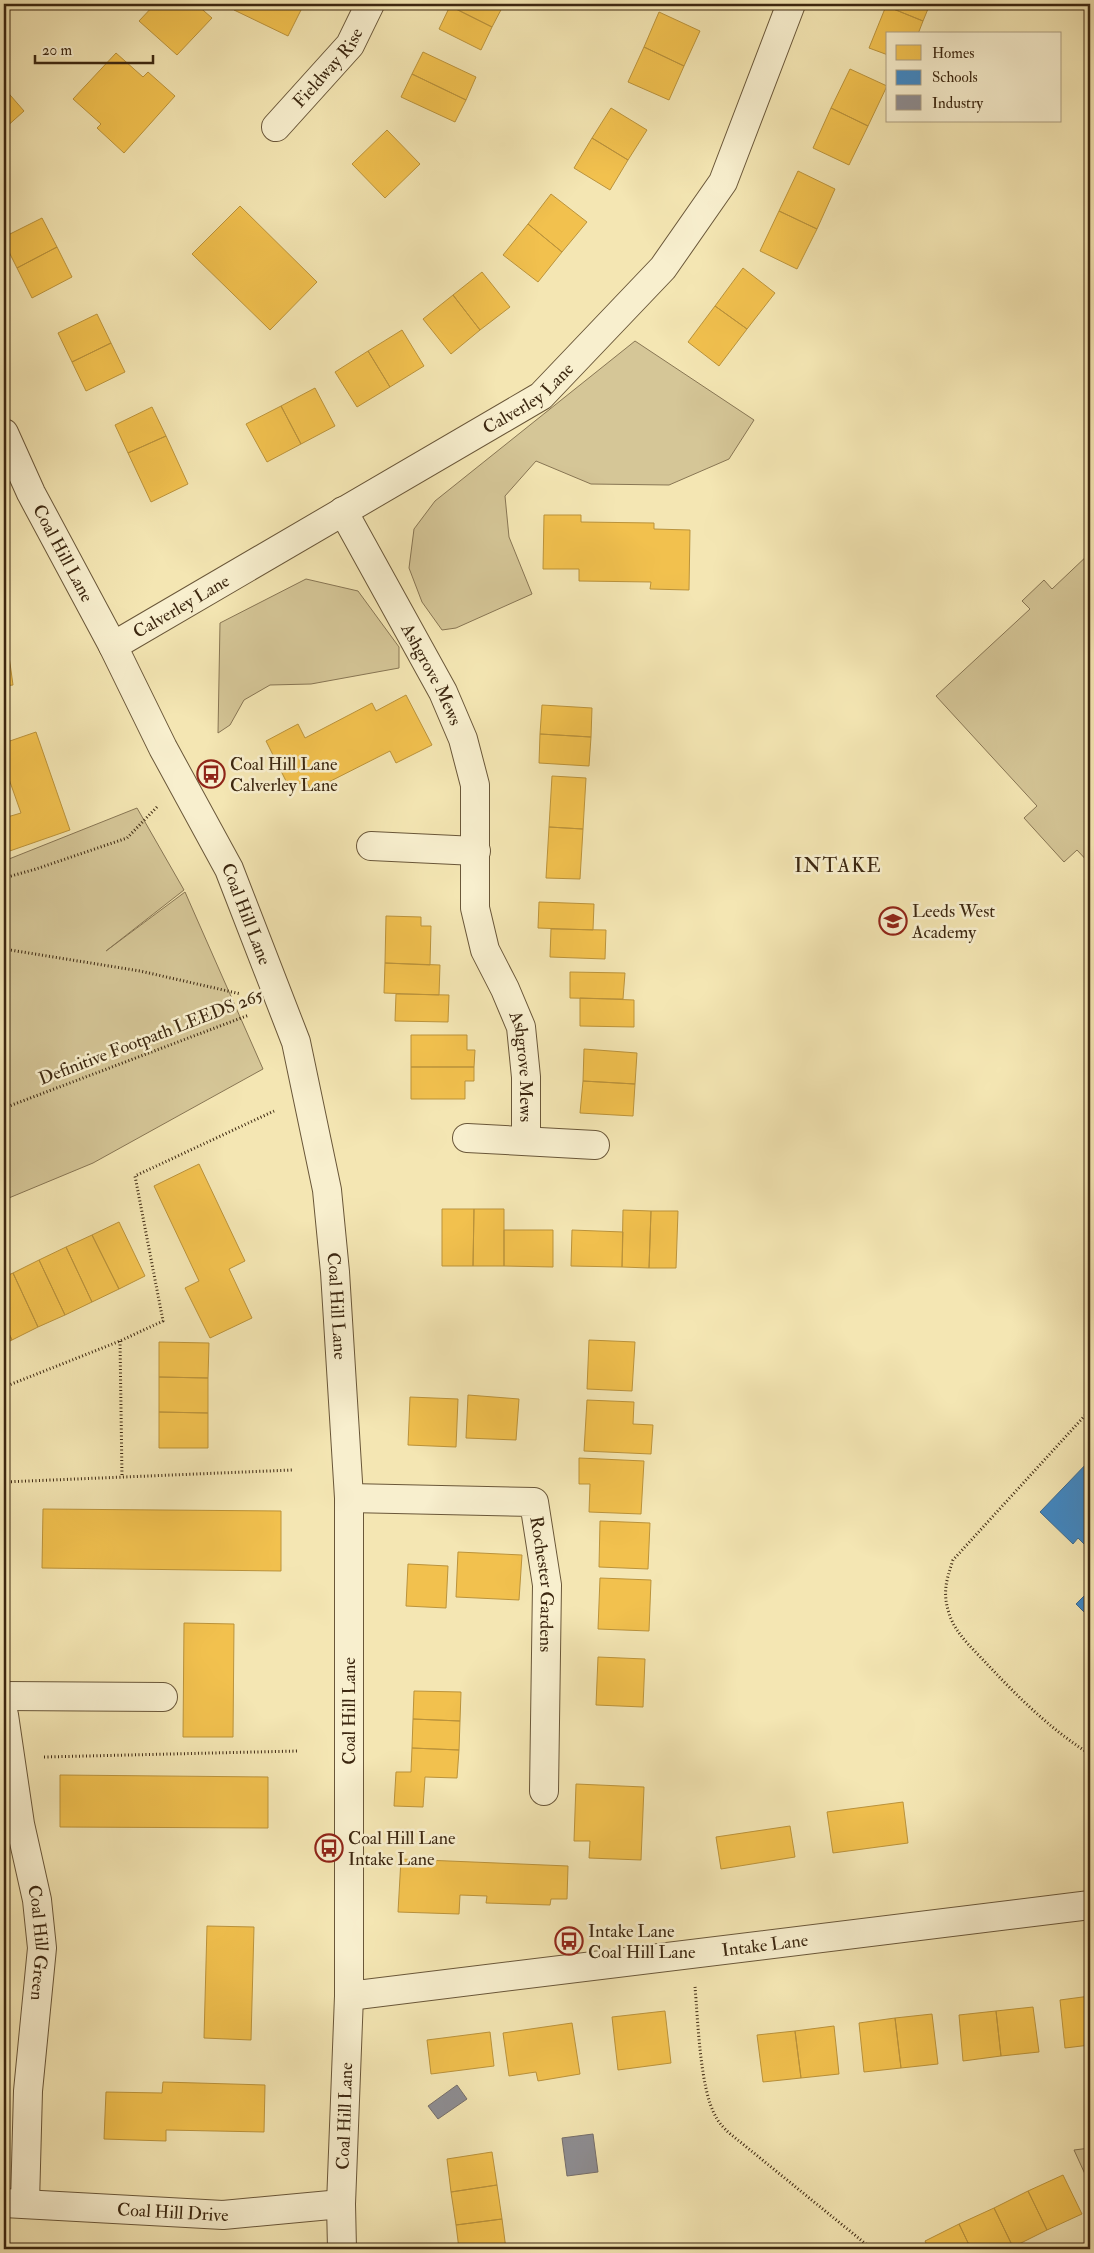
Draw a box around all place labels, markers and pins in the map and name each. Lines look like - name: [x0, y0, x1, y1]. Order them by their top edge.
- place label: Coal Hill Lane Calverley Lane: [230, 753, 338, 797]
- bus stop icon: Coal Hill Lane Calverley Lane: [196, 759, 226, 789]
- place label: Leeds West Academy: [911, 900, 995, 944]
- school or university icon: Leeds West Academy: [878, 906, 908, 936]
- place label: Coal Hill Lane Intake Lane: [348, 1827, 456, 1871]
- bus stop icon: Coal Hill Lane Intake Lane: [314, 1833, 344, 1863]
- place label: Intake Lane Coal Hill Lane: [588, 1920, 696, 1964]
- bus stop icon: Intake Lane Coal Hill Lane: [554, 1926, 584, 1956]

